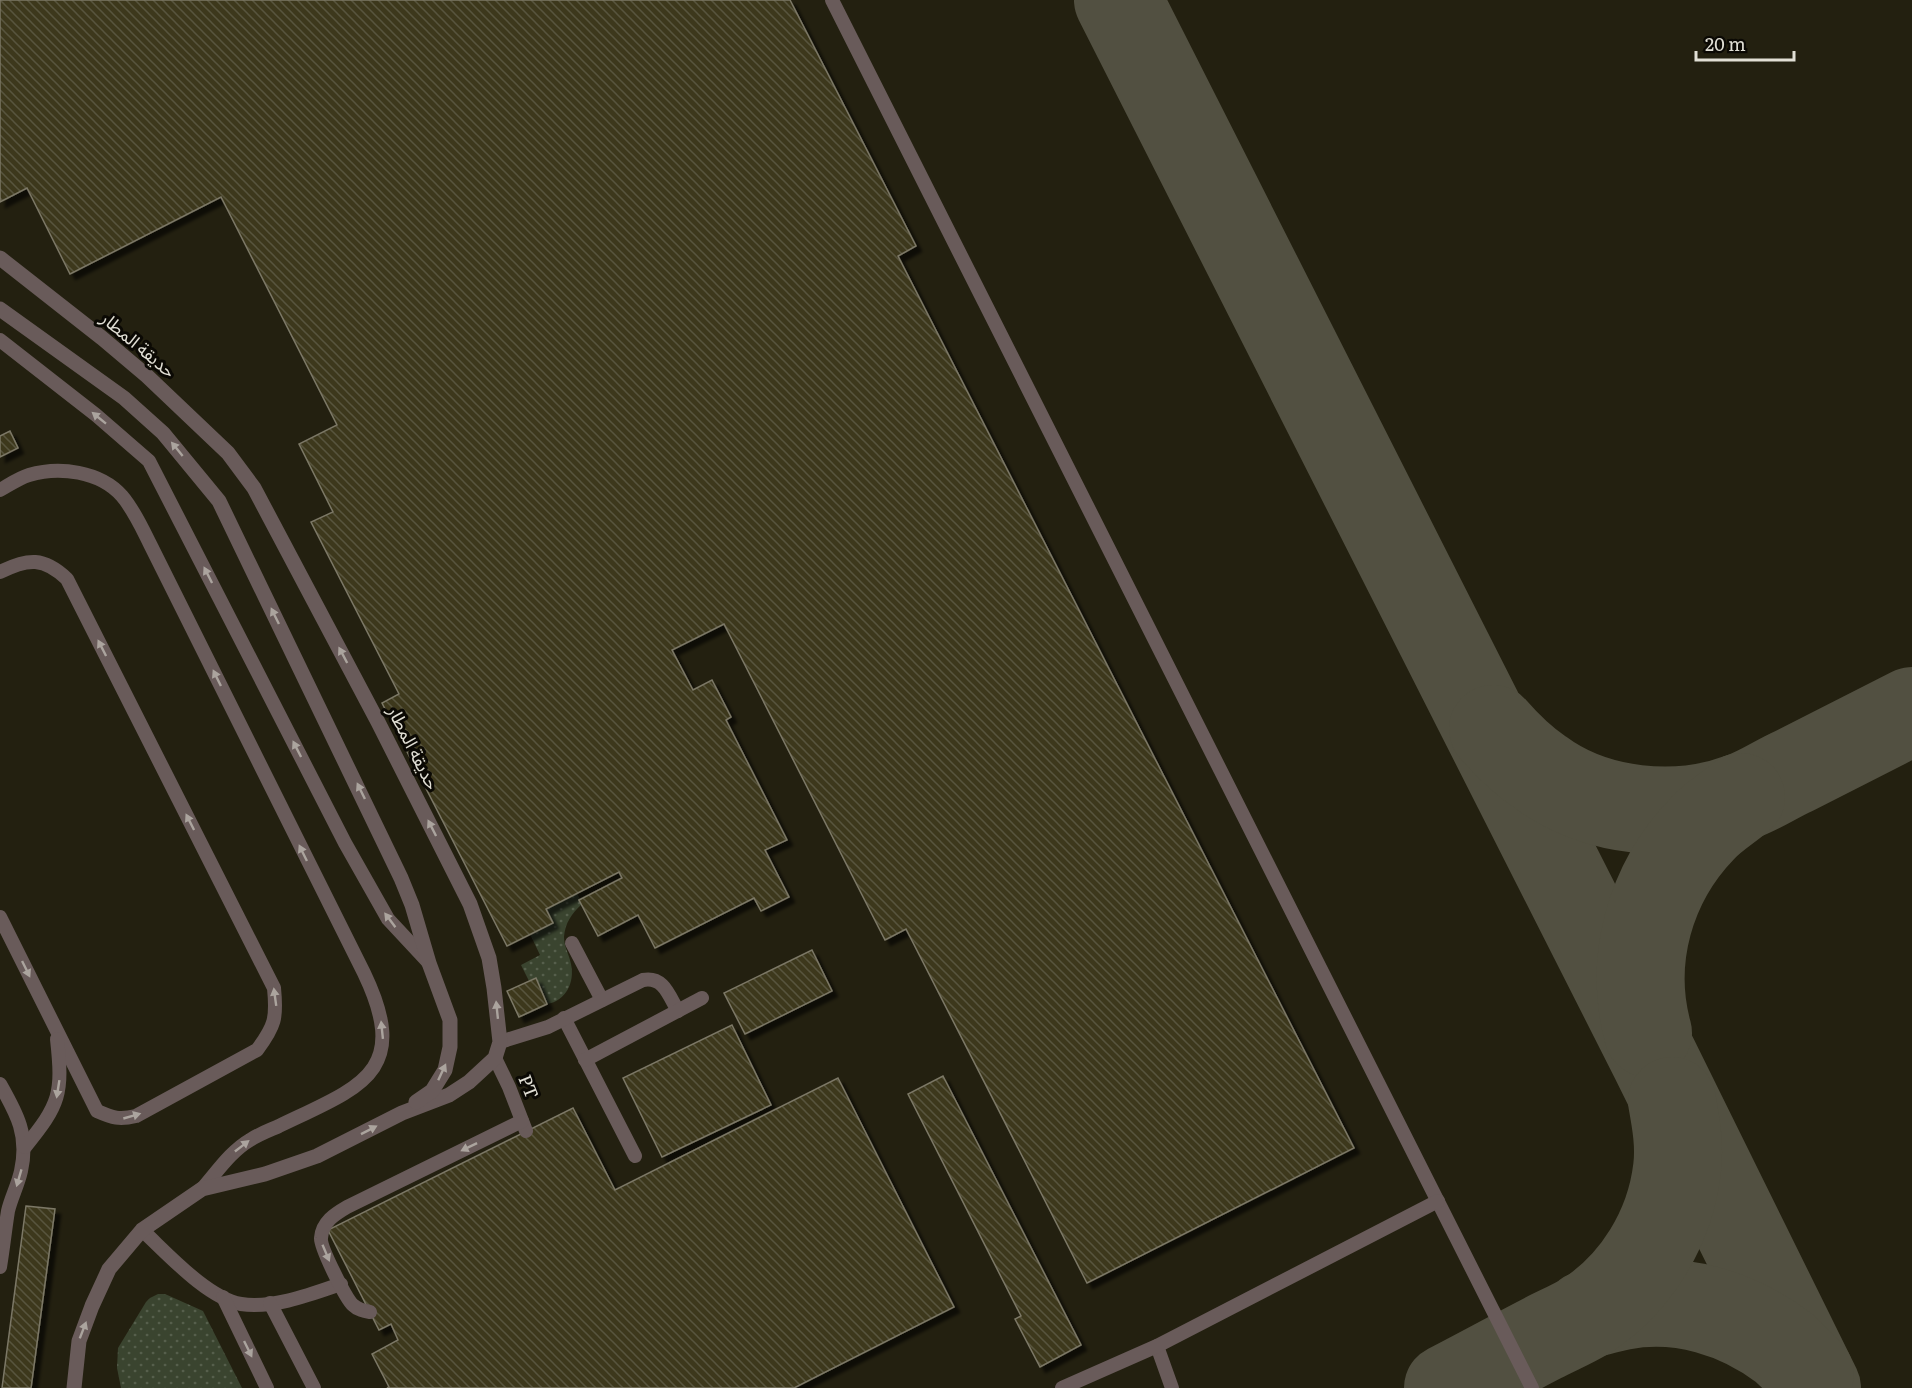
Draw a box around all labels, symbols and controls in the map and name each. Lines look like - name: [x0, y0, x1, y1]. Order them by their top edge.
- scale bar: [1696, 24, 1794, 62]
- text: 20 m: [1705, 30, 1746, 57]
- street label: حديقة المطار: [95, 304, 182, 383]
- one-way arrow: [91, 412, 106, 424]
- one-way arrow: [170, 441, 183, 457]
- one-way arrow: [203, 566, 213, 583]
- one-way arrow: [271, 607, 280, 624]
- one-way arrow: [97, 639, 107, 656]
- one-way arrow: [338, 646, 348, 663]
- one-way arrow: [212, 670, 221, 687]
- street label: حديقة المطار: [381, 700, 447, 794]
- one-way arrow: [292, 740, 301, 757]
- one-way arrow: [356, 783, 365, 800]
- one-way arrow: [185, 813, 195, 830]
- one-way arrow: [427, 820, 436, 837]
- one-way arrow: [299, 844, 309, 862]
- one-way arrow: [384, 912, 396, 928]
- one-way arrow: [20, 960, 30, 978]
- one-way arrow: [270, 987, 279, 1006]
- one-way arrow: [492, 1001, 502, 1020]
- one-way arrow: [378, 1020, 387, 1039]
- one-way arrow: [437, 1063, 447, 1081]
- street label: PT: [512, 1070, 546, 1103]
- one-way arrow: [53, 1080, 62, 1099]
- one-way arrow: [122, 1110, 141, 1120]
- one-way arrow: [360, 1125, 378, 1135]
- one-way arrow: [234, 1140, 250, 1153]
- one-way arrow: [461, 1142, 478, 1151]
- one-way arrow: [14, 1169, 23, 1187]
- one-way arrow: [321, 1244, 331, 1262]
- one-way arrow: [78, 1321, 88, 1339]
- one-way arrow: [244, 1341, 253, 1358]

